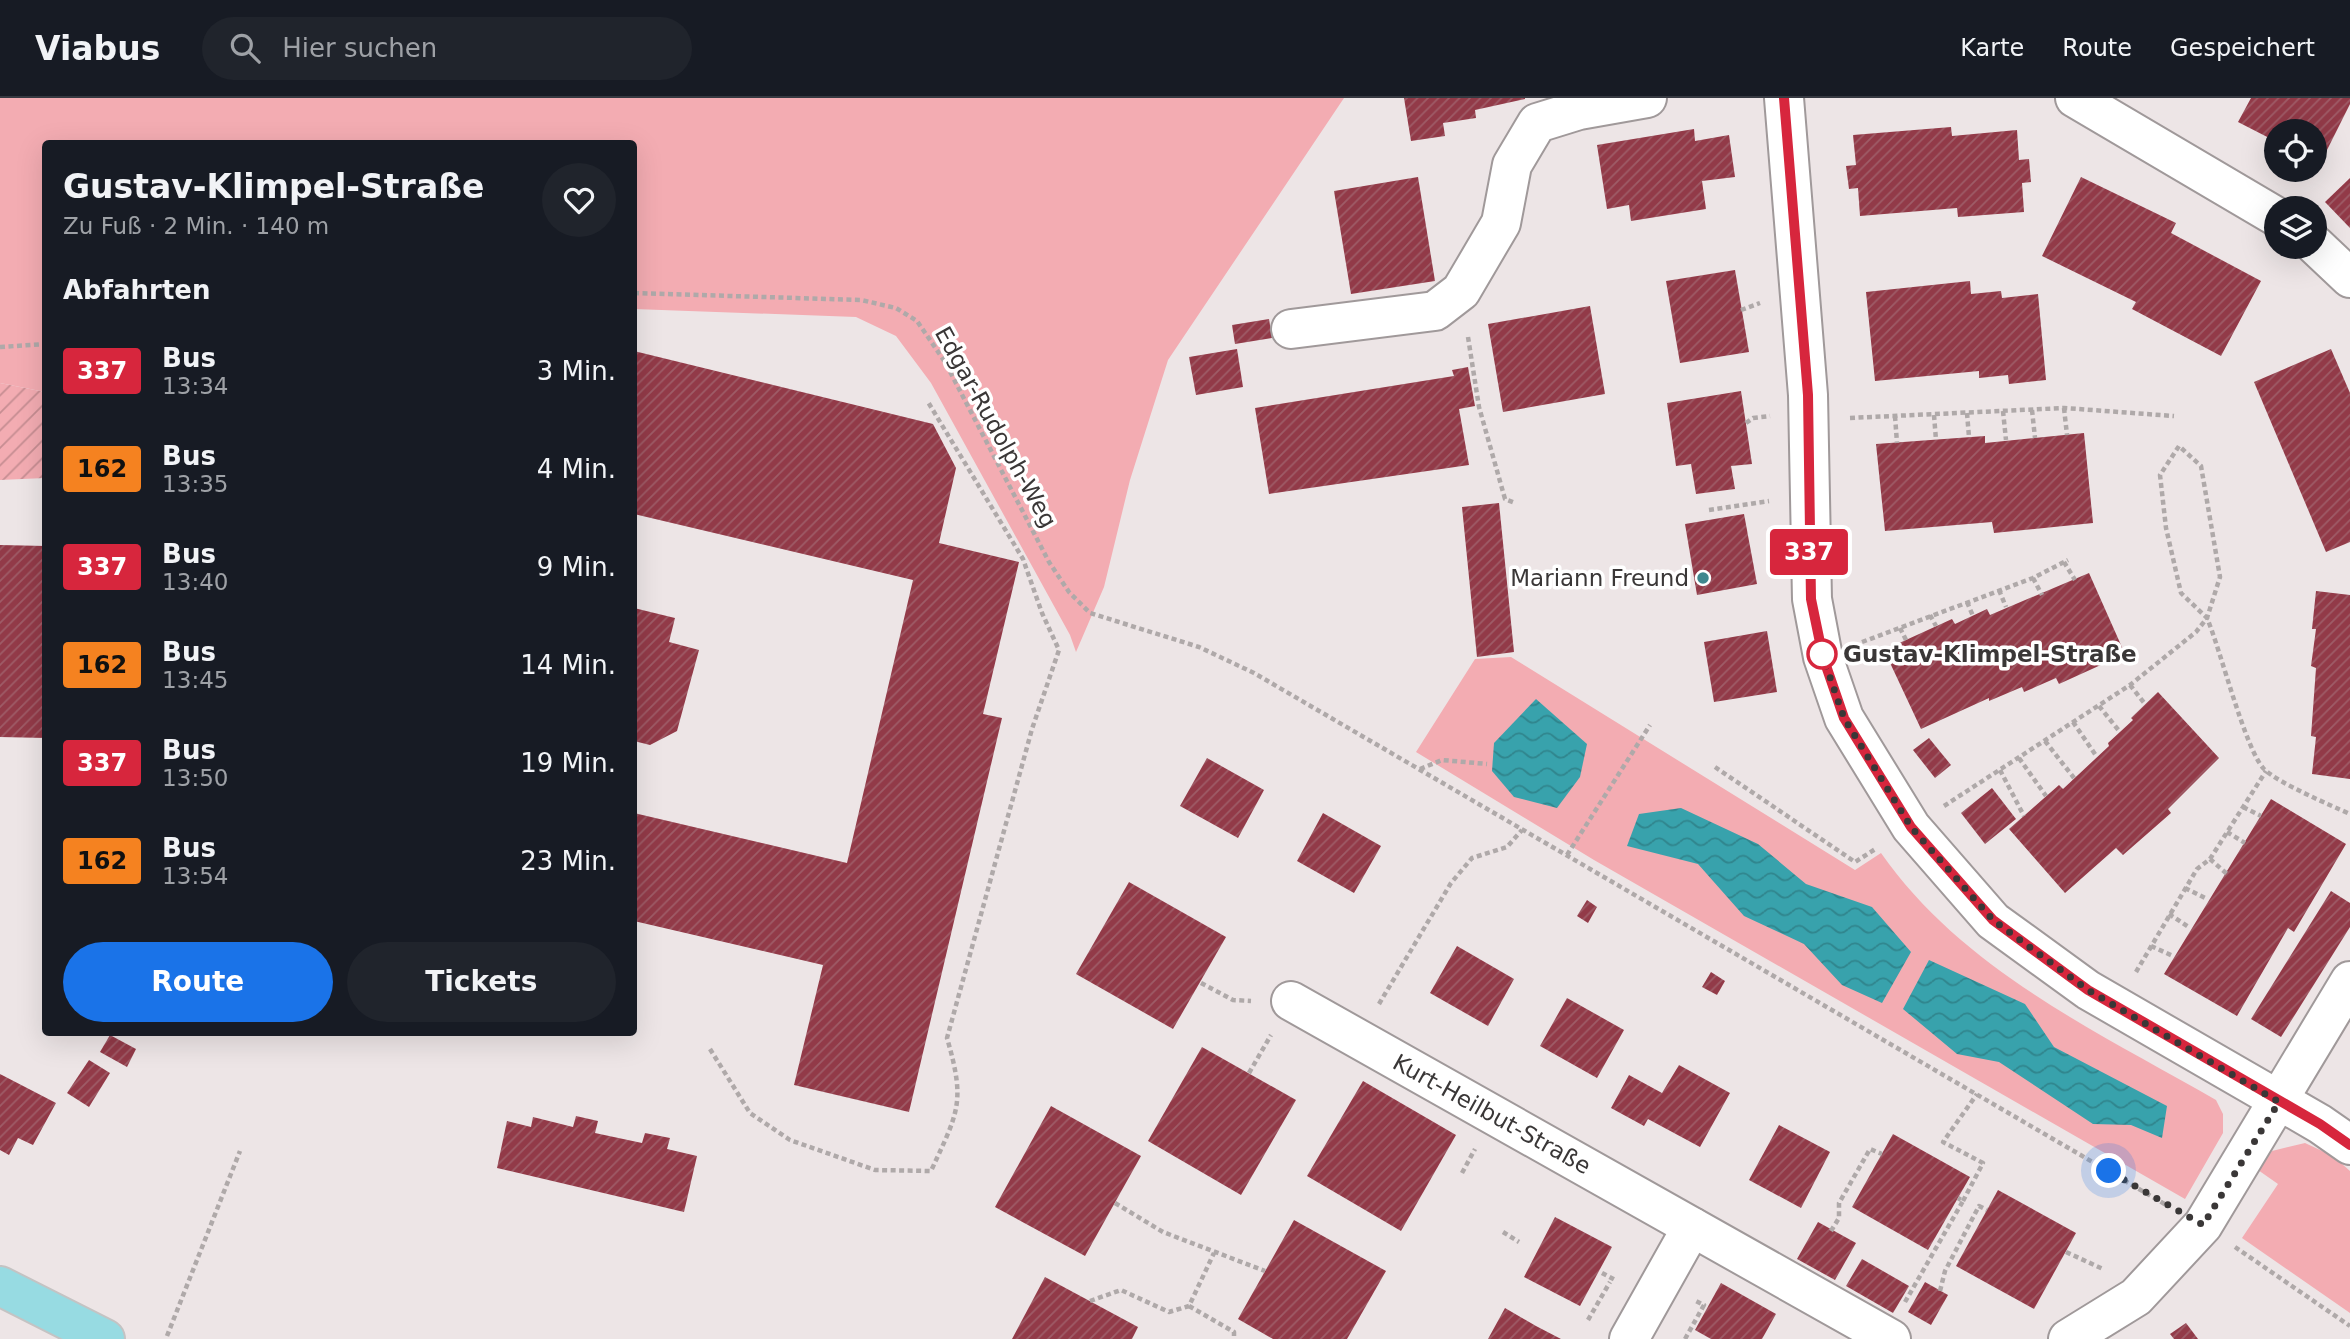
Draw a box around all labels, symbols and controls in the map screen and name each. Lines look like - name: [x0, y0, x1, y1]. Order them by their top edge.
- search box: [202, 17, 692, 80]
- text: Viabus: [35, 29, 160, 68]
- icon: search: [226, 29, 264, 67]
- text: Hier suchen: [282, 33, 437, 63]
- text: Karte: [1960, 34, 2024, 62]
- text: Route: [2062, 34, 2132, 62]
- text: Gespeichert: [2170, 34, 2315, 62]
- map controls: [2264, 119, 2327, 259]
- button: locate: [2264, 119, 2327, 182]
- button: heart: [542, 163, 616, 237]
- text: Gustav-Klimpel-Straße: [63, 167, 484, 206]
- button: layers: [2264, 196, 2327, 259]
- text: Zu Fuß · 2 Min. · 140 m: [63, 213, 329, 239]
- text: Abfahrten: [63, 275, 211, 305]
- street label: Edgar-Rudolph-Weg: [930, 322, 1062, 532]
- text: Bus: [162, 343, 216, 373]
- text: 3 Min.: [537, 356, 616, 386]
- text: 337: [77, 357, 127, 385]
- text: 13:34: [162, 373, 228, 399]
- text: Bus: [162, 441, 216, 471]
- text: 4 Min.: [537, 454, 616, 484]
- text: 162: [77, 455, 127, 483]
- text: 13:35: [162, 471, 228, 497]
- line badge: 337: [1769, 529, 1849, 575]
- text: 337: [1784, 538, 1834, 566]
- text: Bus: [162, 539, 216, 569]
- text: 9 Min.: [537, 552, 616, 582]
- text: 337: [77, 553, 127, 581]
- place label: Mariann Freund: [1510, 565, 1689, 591]
- text: 13:40: [162, 569, 228, 595]
- marker: Mariann Freund: [1695, 570, 1711, 586]
- text: Bus: [162, 637, 216, 667]
- marker: Gustav-Klimpel-Straße: [1807, 639, 1837, 669]
- place label: Gustav-Klimpel-Straße: [1843, 641, 2137, 667]
- text: 14 Min.: [520, 650, 616, 680]
- text: 162: [77, 651, 127, 679]
- text: 13:45: [162, 667, 228, 693]
- text: Bus: [162, 735, 216, 765]
- text: 19 Min.: [520, 748, 616, 778]
- text: 337: [77, 749, 127, 777]
- text: 13:50: [162, 765, 228, 791]
- text: Bus: [162, 833, 216, 863]
- text: 23 Min.: [520, 846, 616, 876]
- text: 162: [77, 847, 127, 875]
- text: 13:54: [162, 863, 228, 889]
- button: Route: [63, 942, 333, 1022]
- button: Tickets: [347, 942, 616, 1022]
- street label: Kurt-Heilbut-Straße: [1389, 1049, 1595, 1179]
- your location: [2091, 1153, 2126, 1188]

